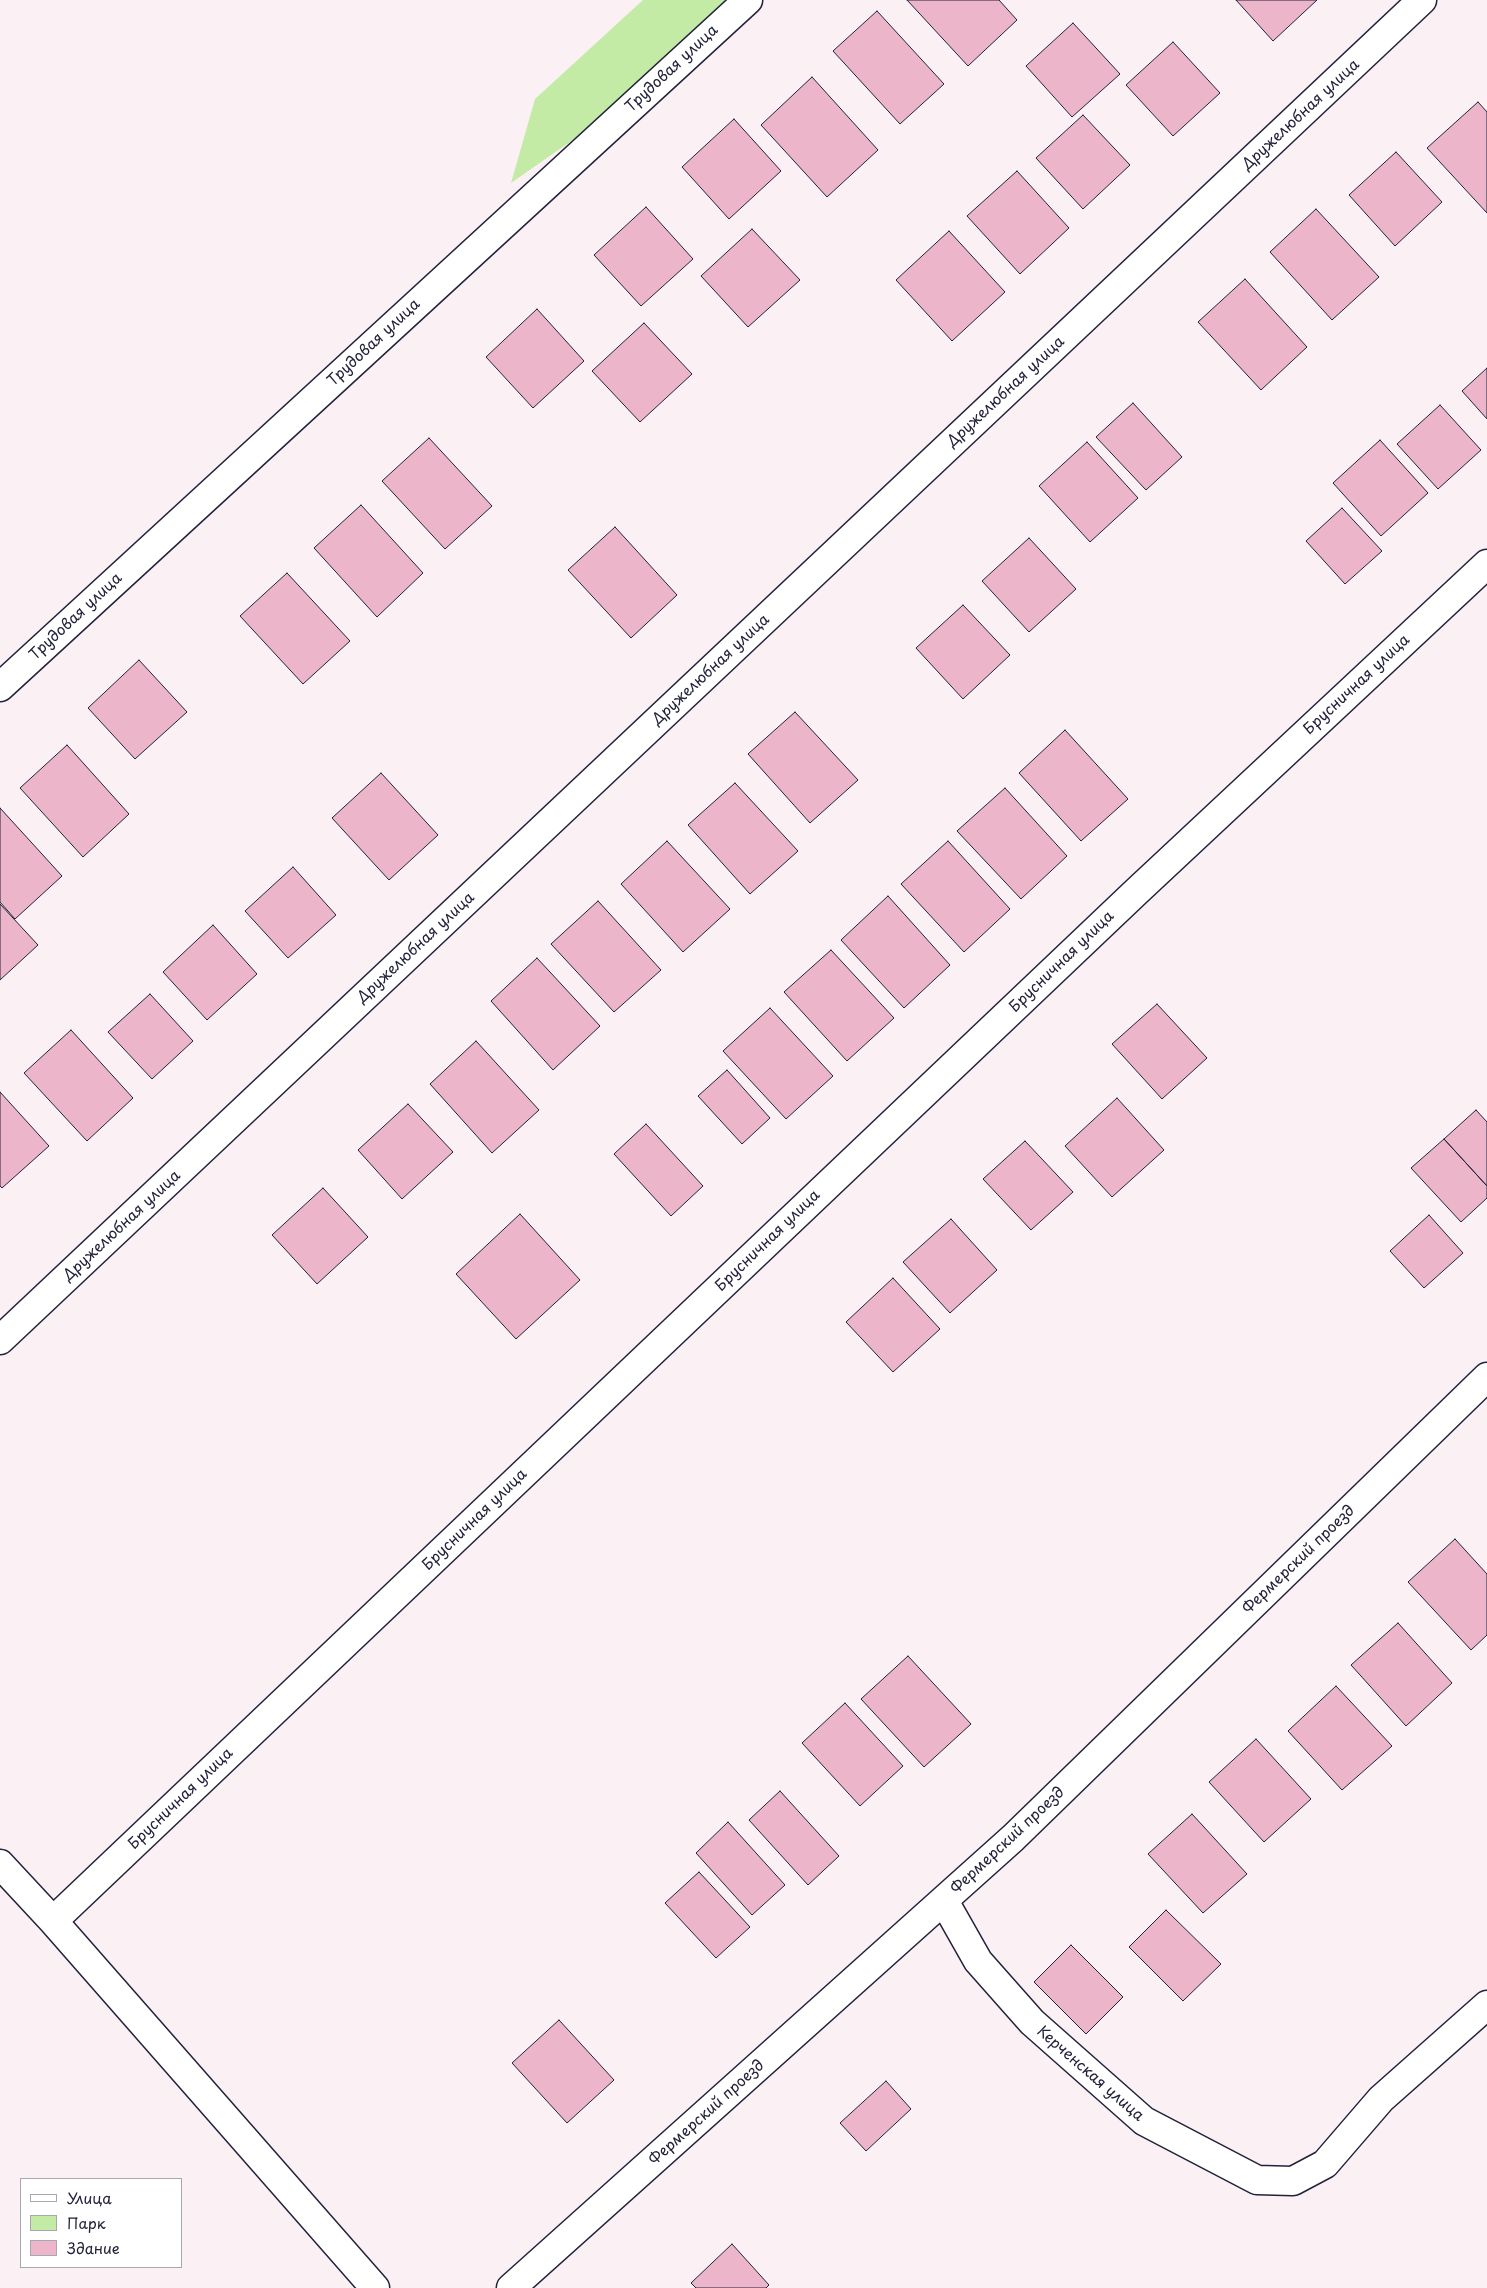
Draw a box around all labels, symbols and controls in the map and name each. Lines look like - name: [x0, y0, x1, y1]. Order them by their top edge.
- street label: Трудовая улица: [622, 22, 722, 116]
- street label: Дружелюбная улица: [1239, 56, 1363, 174]
- street label: Трудовая улица: [324, 296, 424, 390]
- street label: Дружелюбная улица: [944, 333, 1068, 451]
- street label: Трудовая улица: [26, 570, 126, 664]
- street label: Дружелюбная улица: [649, 611, 773, 729]
- street label: Брусничная улица: [1300, 631, 1414, 739]
- street label: Дружелюбная улица: [354, 889, 478, 1007]
- street label: Брусничная улица: [1006, 908, 1118, 1016]
- street label: Дружелюбная улица: [60, 1167, 184, 1285]
- street label: Брусничная улица: [712, 1187, 824, 1295]
- street label: Брусничная улица: [419, 1466, 531, 1574]
- street label: Фермерский проезд: [1239, 1502, 1359, 1618]
- street label: Брусничная улица: [125, 1745, 237, 1853]
- street label: Фермерский проезд: [948, 1784, 1068, 1898]
- street label: Керченская улица: [1033, 2023, 1147, 2125]
- street label: Фермерский проезд: [646, 2057, 768, 2169]
- legend: [20, 2178, 182, 2268]
- text: Улица: [67, 2186, 112, 2209]
- text: Парк: [67, 2211, 106, 2234]
- text: Здание: [67, 2236, 120, 2259]

